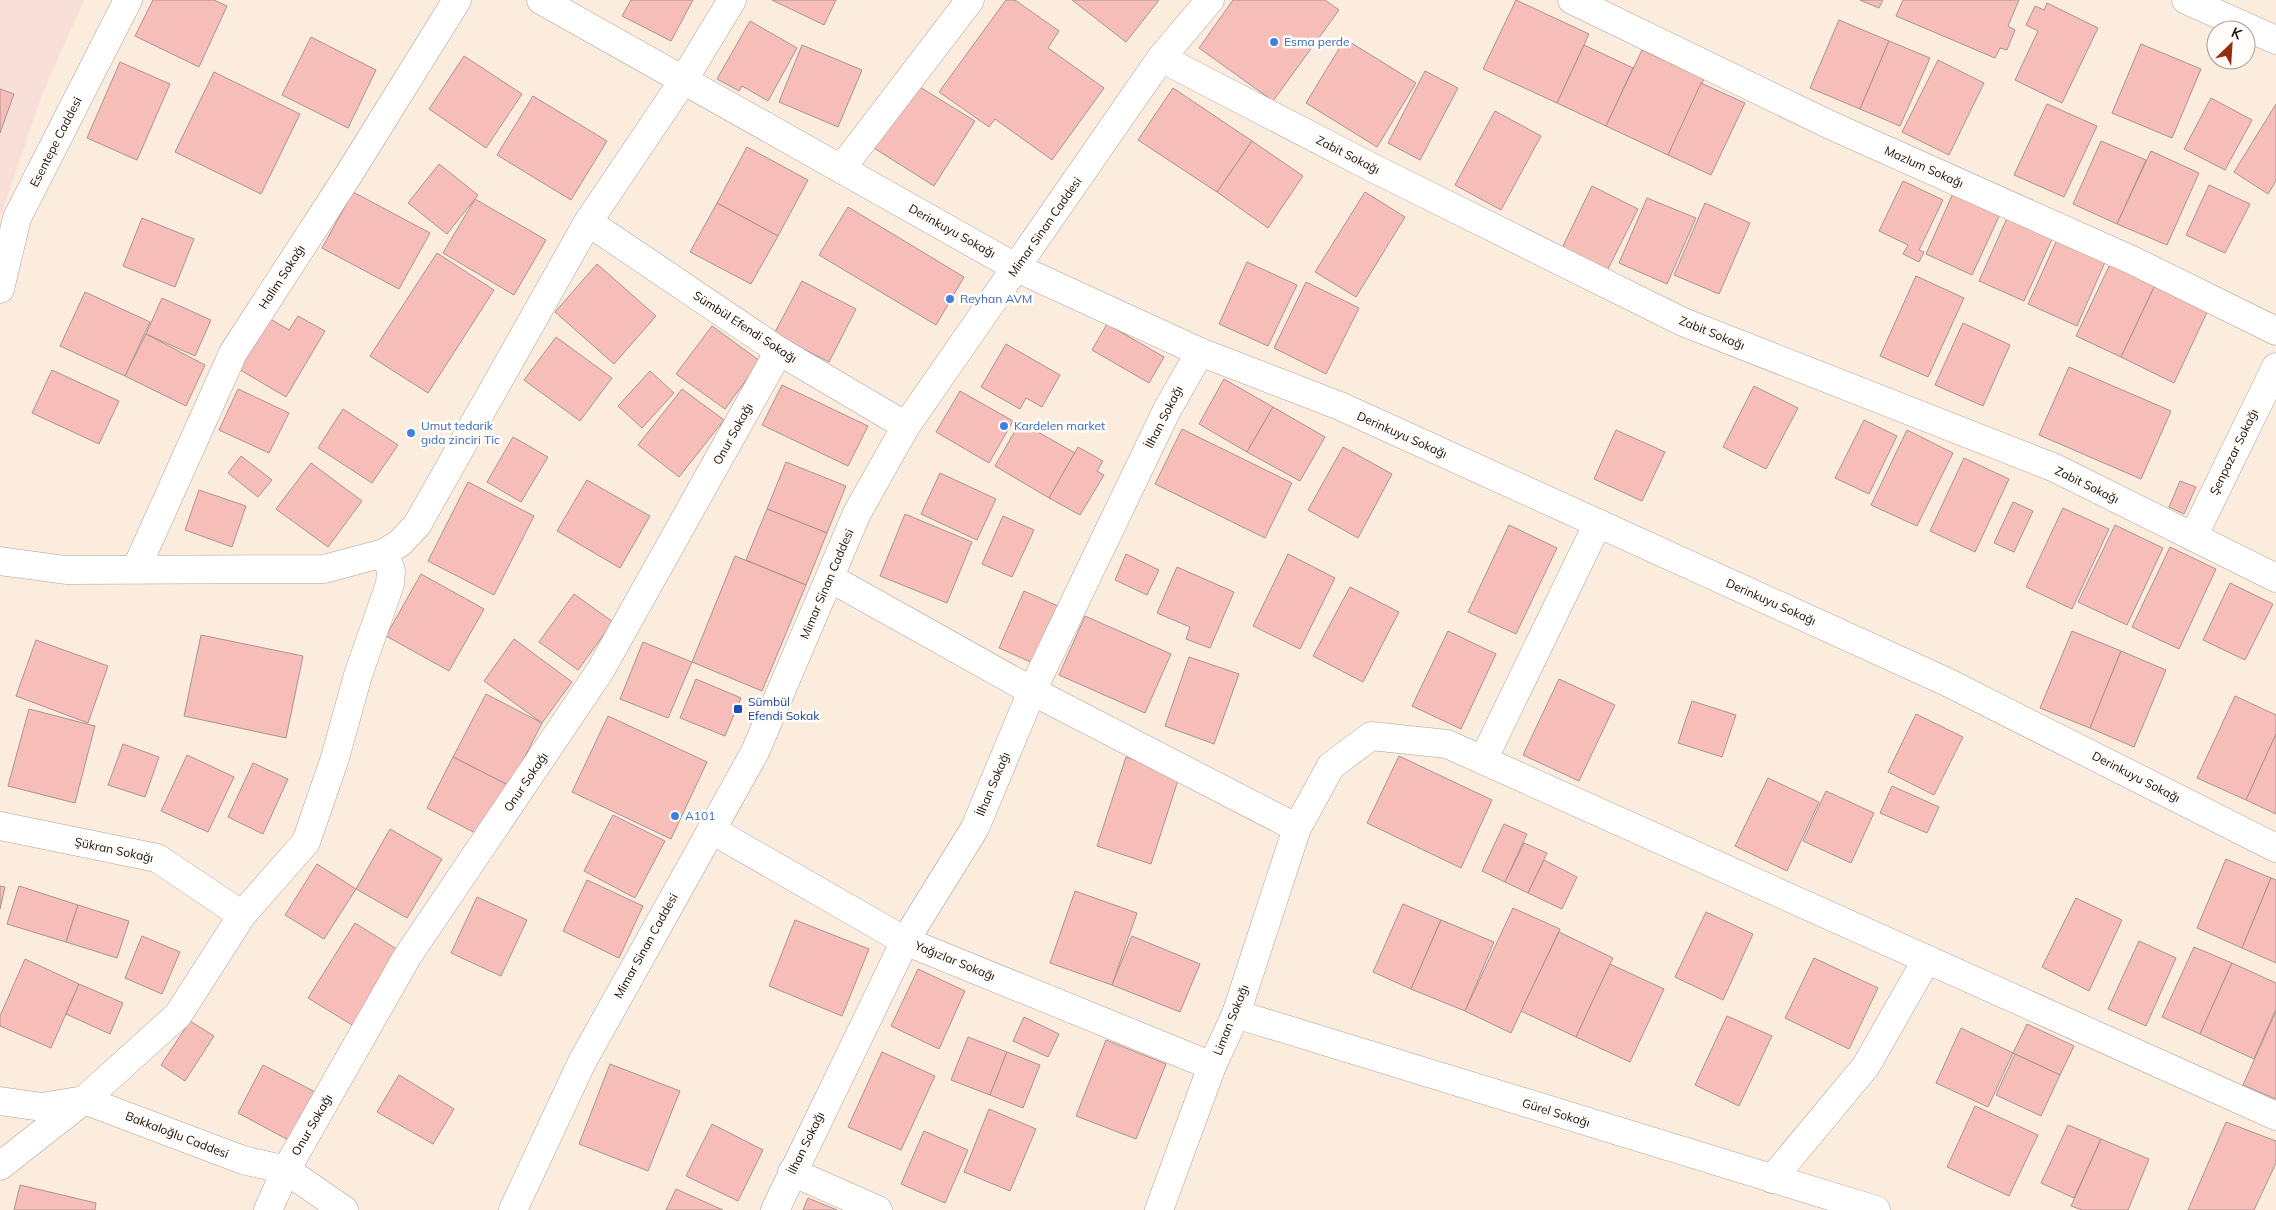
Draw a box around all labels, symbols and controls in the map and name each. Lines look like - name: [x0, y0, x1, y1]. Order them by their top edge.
- north arrow: [2206, 20, 2256, 70]
- text: K: [2228, 23, 2245, 44]
- place label: Esma perde: [1284, 34, 1350, 49]
- marker: Esma perde: [1268, 36, 1280, 48]
- street label: Esentepe Caddesi: [26, 94, 85, 189]
- street label: Zabit Sokağı: [1314, 132, 1383, 177]
- street label: Mazlum Sokağı: [1882, 142, 1966, 191]
- street label: Mimar Sinan Caddesi: [1005, 174, 1085, 279]
- street label: Derinkuyu Sokağı: [906, 200, 998, 261]
- street label: Halim Sokağı: [255, 242, 308, 312]
- street label: Sümbül Efendi Sokağı: [691, 287, 800, 366]
- place label: Reyhan AVM: [960, 291, 1032, 306]
- marker: Reyhan AVM: [944, 293, 956, 305]
- street label: Zabit Sokağı: [1677, 313, 1747, 352]
- street label: İlhan Sokağı: [1141, 383, 1186, 451]
- street label: Onur Sokağı: [709, 400, 756, 467]
- street label: Şenpazar Sokağı: [2206, 406, 2261, 497]
- street label: Derinkuyu Sokağı: [1355, 408, 1450, 461]
- place label: Umut tedarik gıda zinciri Tic: [421, 418, 500, 447]
- place label: Kardelen market: [1014, 418, 1105, 433]
- marker: Kardelen market: [998, 420, 1010, 432]
- marker: Umut tedarik gıda zinciri Tic: [405, 427, 417, 439]
- street label: Zabit Sokağı: [2053, 463, 2122, 506]
- street label: Mimar Sinan Caddesi: [797, 526, 857, 641]
- street label: Derinkuyu Sokağı: [1724, 575, 1819, 628]
- place label: Sümbül Efendi Sokak: [748, 694, 820, 723]
- marker: Sümbül Efendi Sokak: [732, 703, 744, 715]
- street label: Derinkuyu Sokağı: [2090, 748, 2183, 805]
- street label: Onur Sokağı: [500, 749, 551, 814]
- street label: İlhan Sokağı: [972, 750, 1013, 818]
- place label: A101: [685, 808, 715, 823]
- marker: A101: [669, 810, 681, 822]
- street label: Şükran Sokağı: [73, 834, 155, 865]
- street label: Mimar Sinan Caddesi: [610, 890, 681, 1001]
- street label: Yağızlar Sokağı: [912, 937, 997, 983]
- street label: Liman Sokağı: [1210, 982, 1252, 1057]
- street label: Onur Sokağı: [288, 1091, 335, 1158]
- street label: Gürel Sokağı: [1520, 1095, 1592, 1130]
- street label: Bakkaloğlu Caddesi: [123, 1108, 231, 1161]
- street label: İlhan Sokağı: [784, 1109, 827, 1177]

